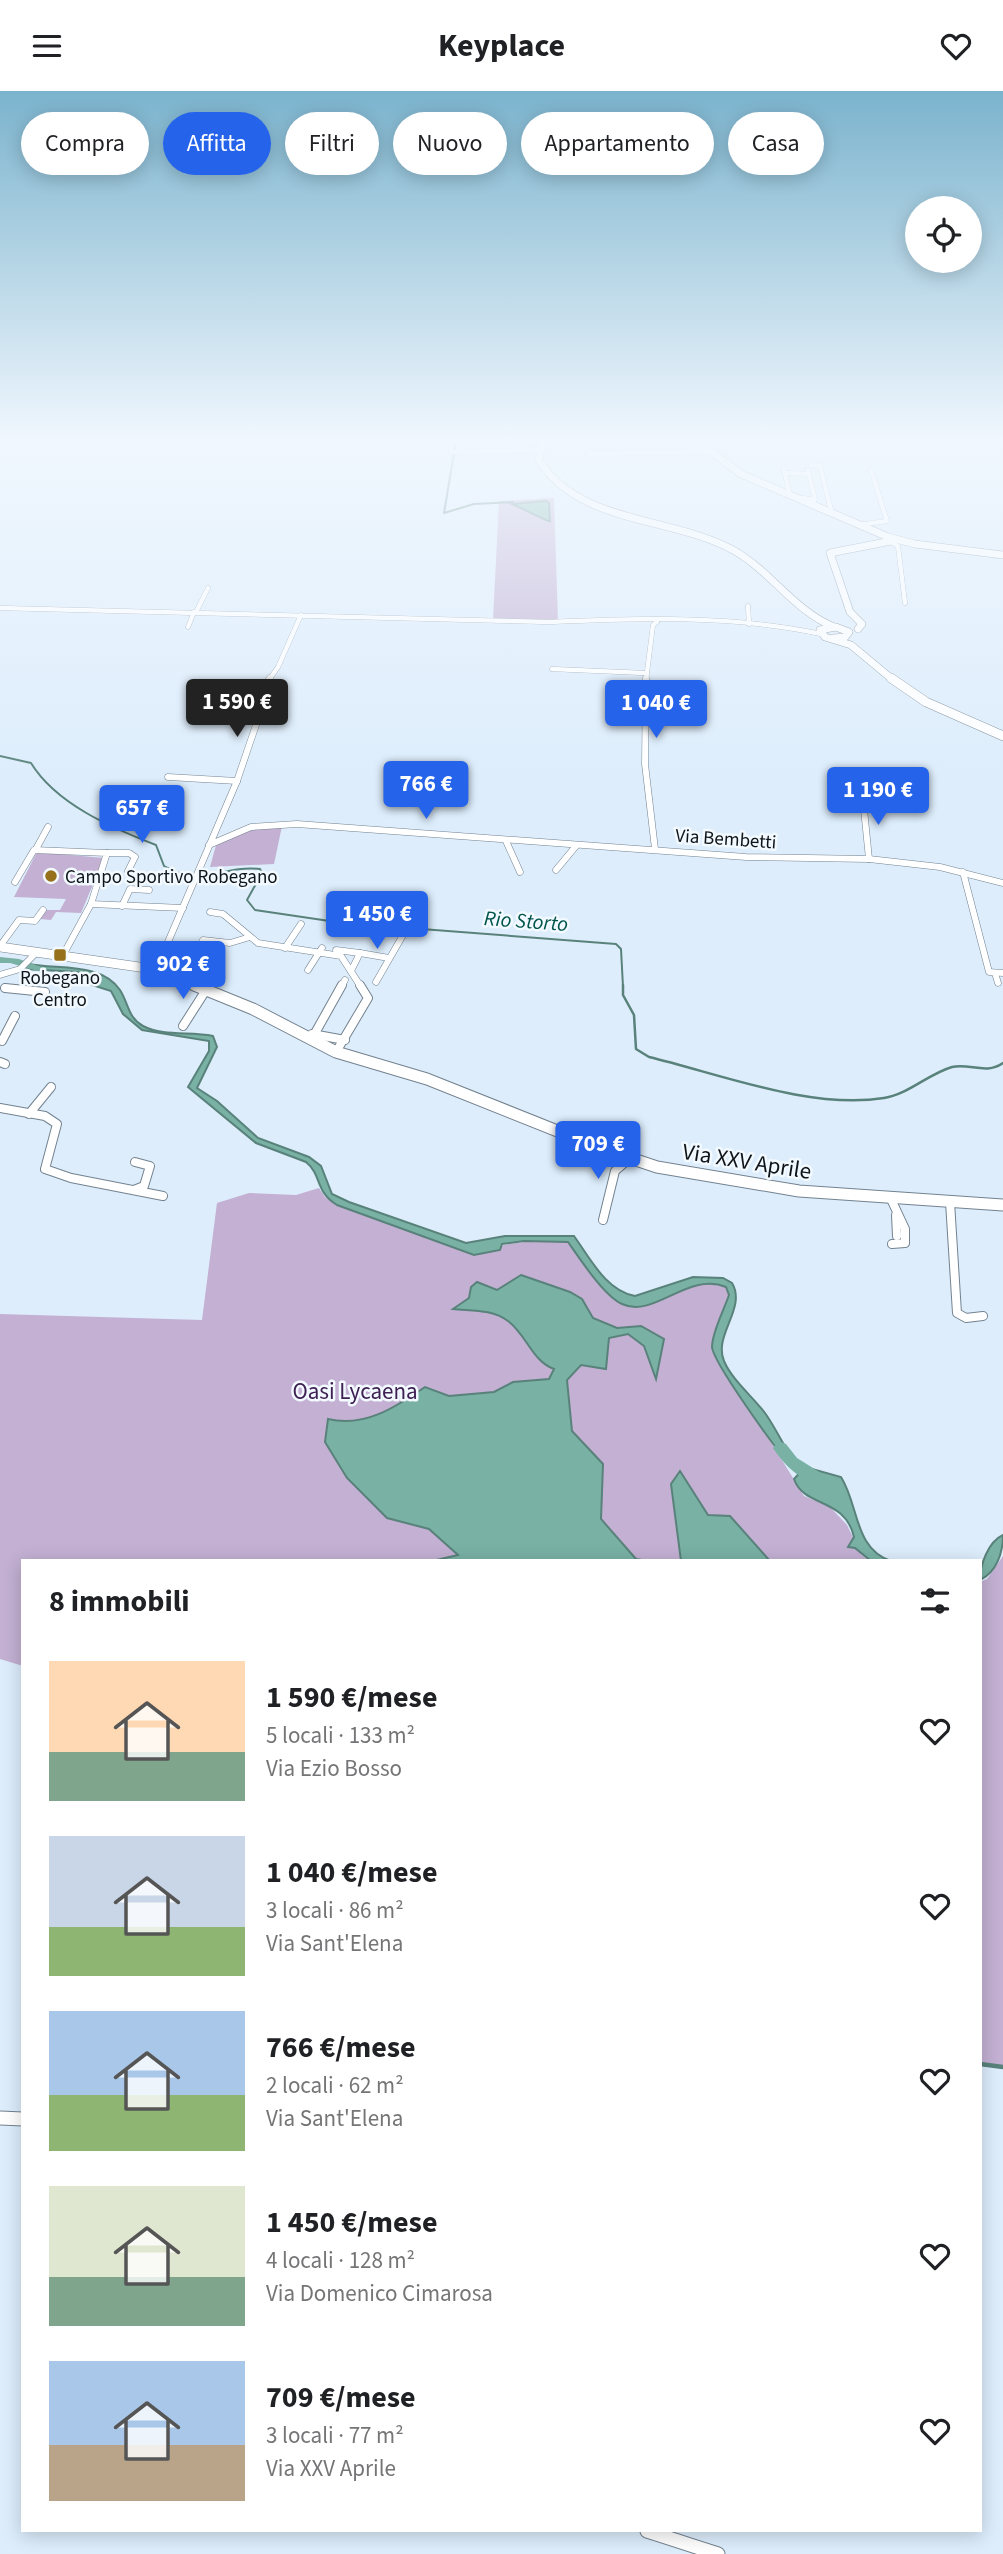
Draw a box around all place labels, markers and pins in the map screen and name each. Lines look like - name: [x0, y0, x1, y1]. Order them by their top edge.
- pin: 1 590 €: [172, 679, 302, 739]
- pin: 1 040 €: [591, 681, 721, 740]
- pin: 766 €: [377, 761, 475, 821]
- pin: 1 190 €: [813, 767, 943, 827]
- pin: 657 €: [93, 785, 191, 845]
- place label: Campo Sportivo Robegano: [65, 864, 278, 891]
- marker: Campo Sportivo Robegano: [43, 868, 59, 884]
- pin: 1 450 €: [312, 891, 442, 951]
- pin: 902 €: [134, 941, 232, 1001]
- marker: Robegano Centro: [52, 947, 68, 963]
- place label: Robegano Centro: [20, 965, 100, 1014]
- pin: 709 €: [549, 1121, 647, 1181]

